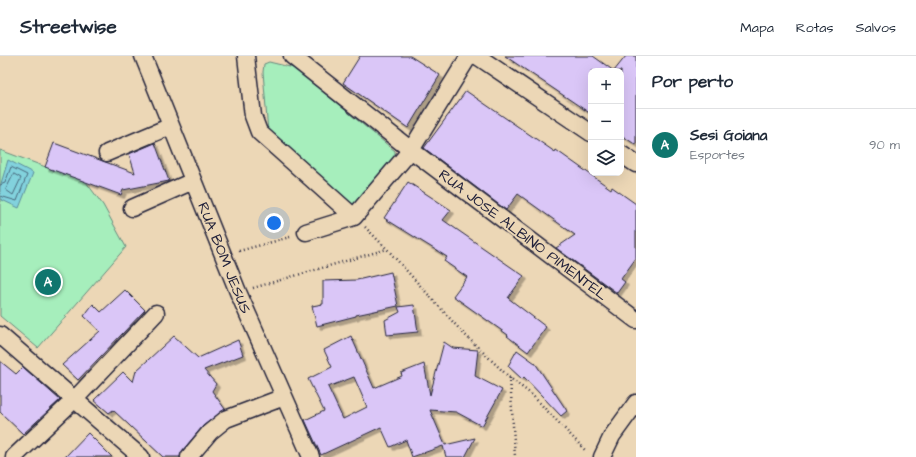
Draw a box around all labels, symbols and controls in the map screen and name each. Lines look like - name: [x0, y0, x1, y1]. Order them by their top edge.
- text: Streetwise: [20, 14, 117, 41]
- text: Mapa: [740, 18, 774, 38]
- text: Rotas: [796, 18, 834, 38]
- text: Salvos: [856, 18, 896, 38]
- map controls: [588, 68, 624, 176]
- button: +: [588, 68, 624, 104]
- text: Por perto: [652, 70, 733, 94]
- button: −: [588, 104, 624, 140]
- text: Sesi Goiana: [690, 125, 767, 146]
- text: A: [661, 136, 669, 154]
- text: 90 m: [869, 136, 900, 154]
- button: layers: [588, 140, 624, 176]
- text: Esportes: [690, 146, 745, 164]
- street label: RUA JOSE ALBINO PIMENTEL: [434, 164, 612, 306]
- street label: RUA BOM JESUS: [192, 199, 256, 317]
- your location: [264, 213, 284, 233]
- pin: A: [35, 267, 61, 297]

